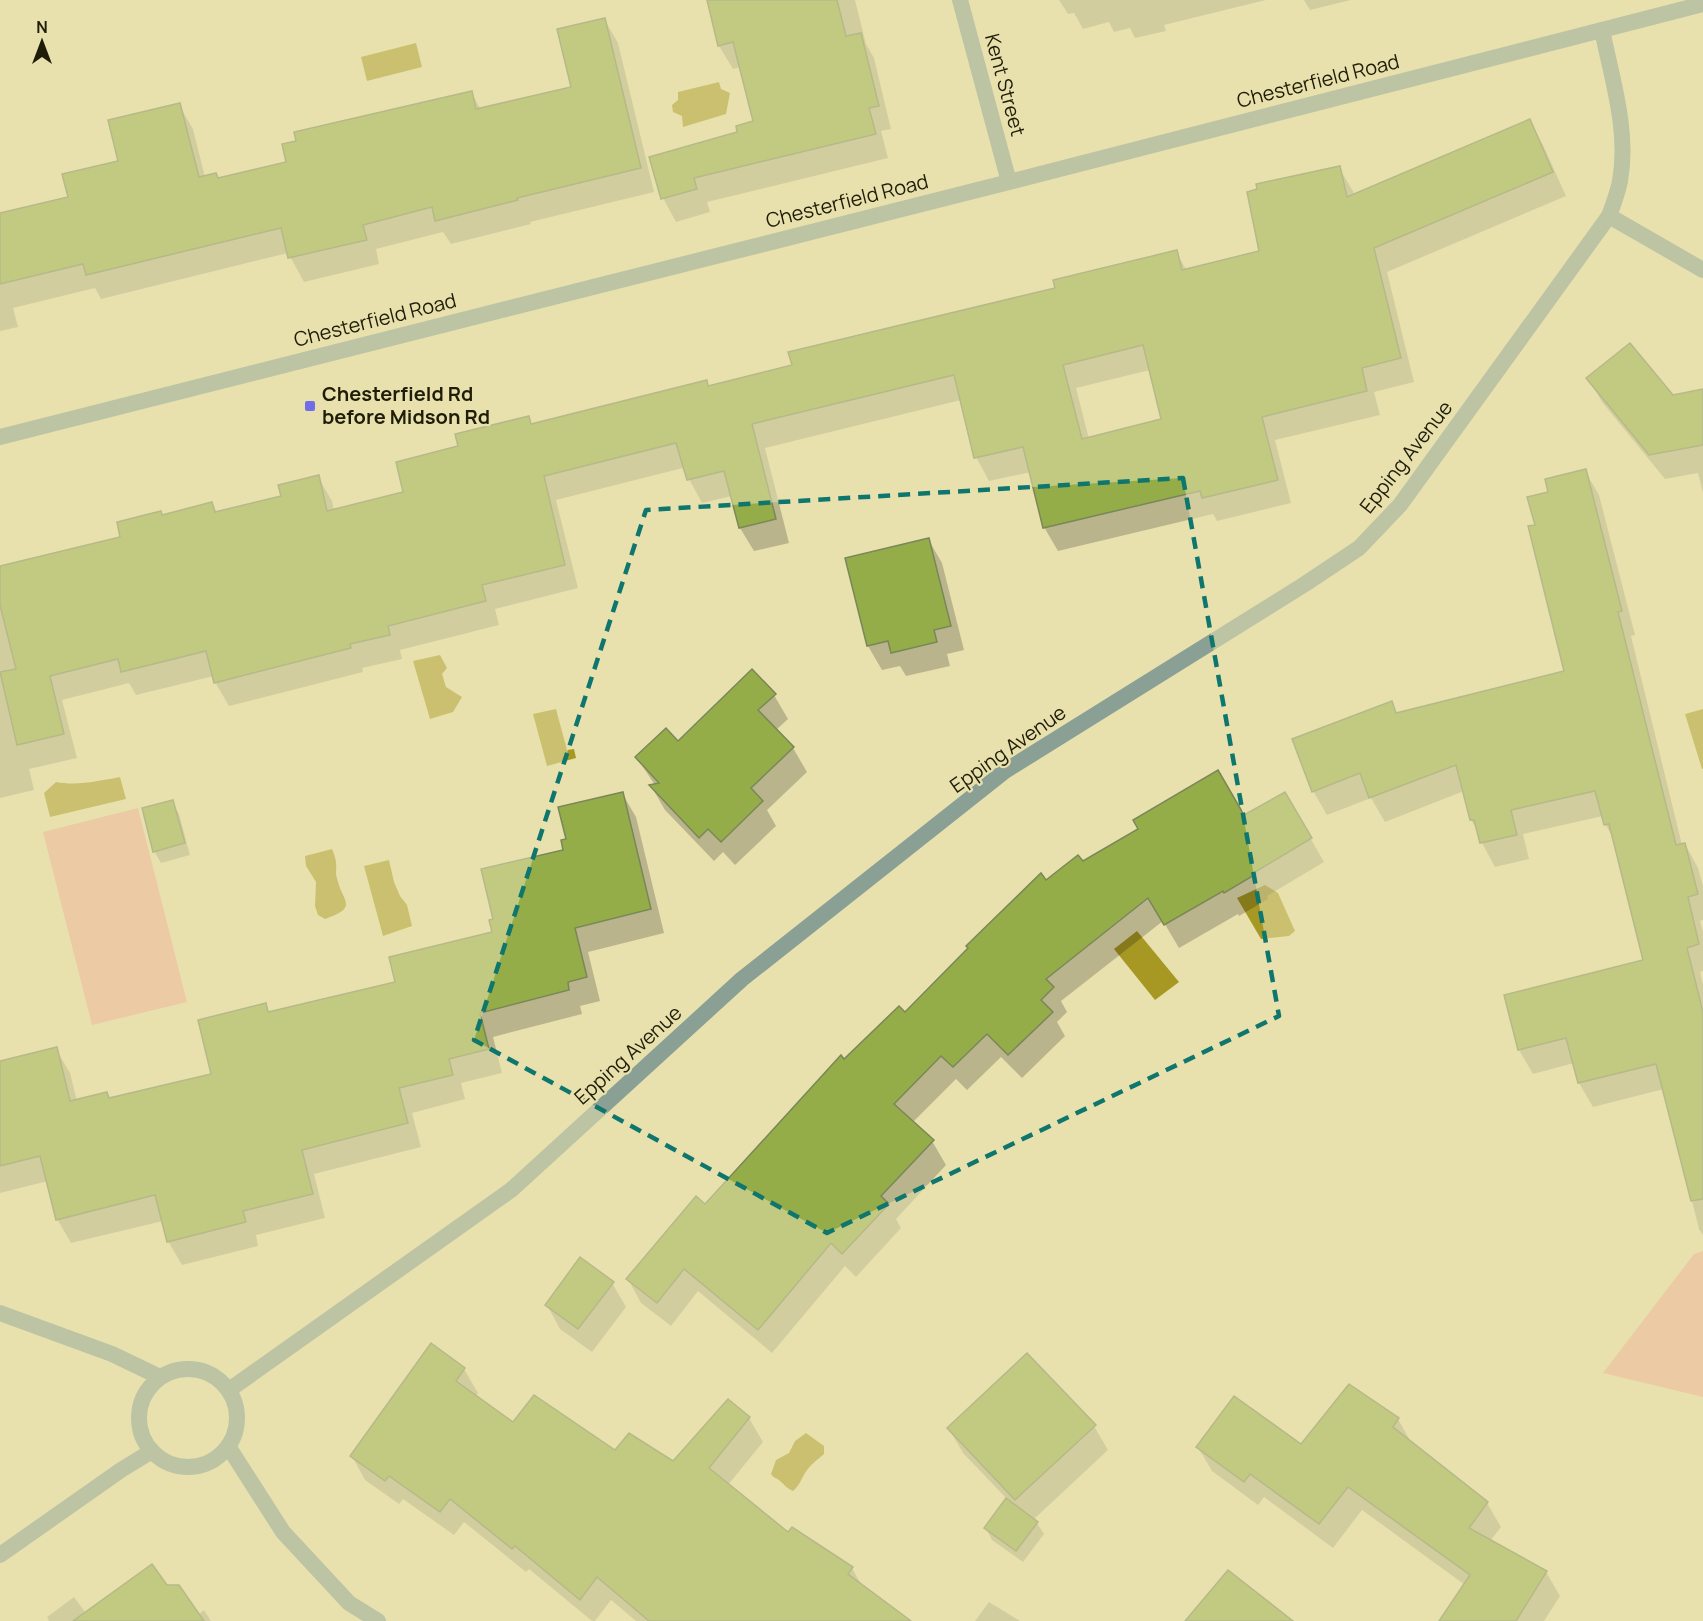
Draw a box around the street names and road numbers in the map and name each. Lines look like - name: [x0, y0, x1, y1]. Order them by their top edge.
- street label: Kent Street: [979, 31, 1032, 139]
- street label: Chesterfield Road: [1234, 47, 1402, 114]
- street label: Chesterfield Road: [763, 167, 931, 234]
- street label: Chesterfield Road: [291, 286, 459, 353]
- street label: Epping Avenue: [1353, 395, 1458, 519]
- street label: Epping Avenue: [944, 699, 1071, 799]
- street label: Epping Avenue: [568, 999, 687, 1110]

